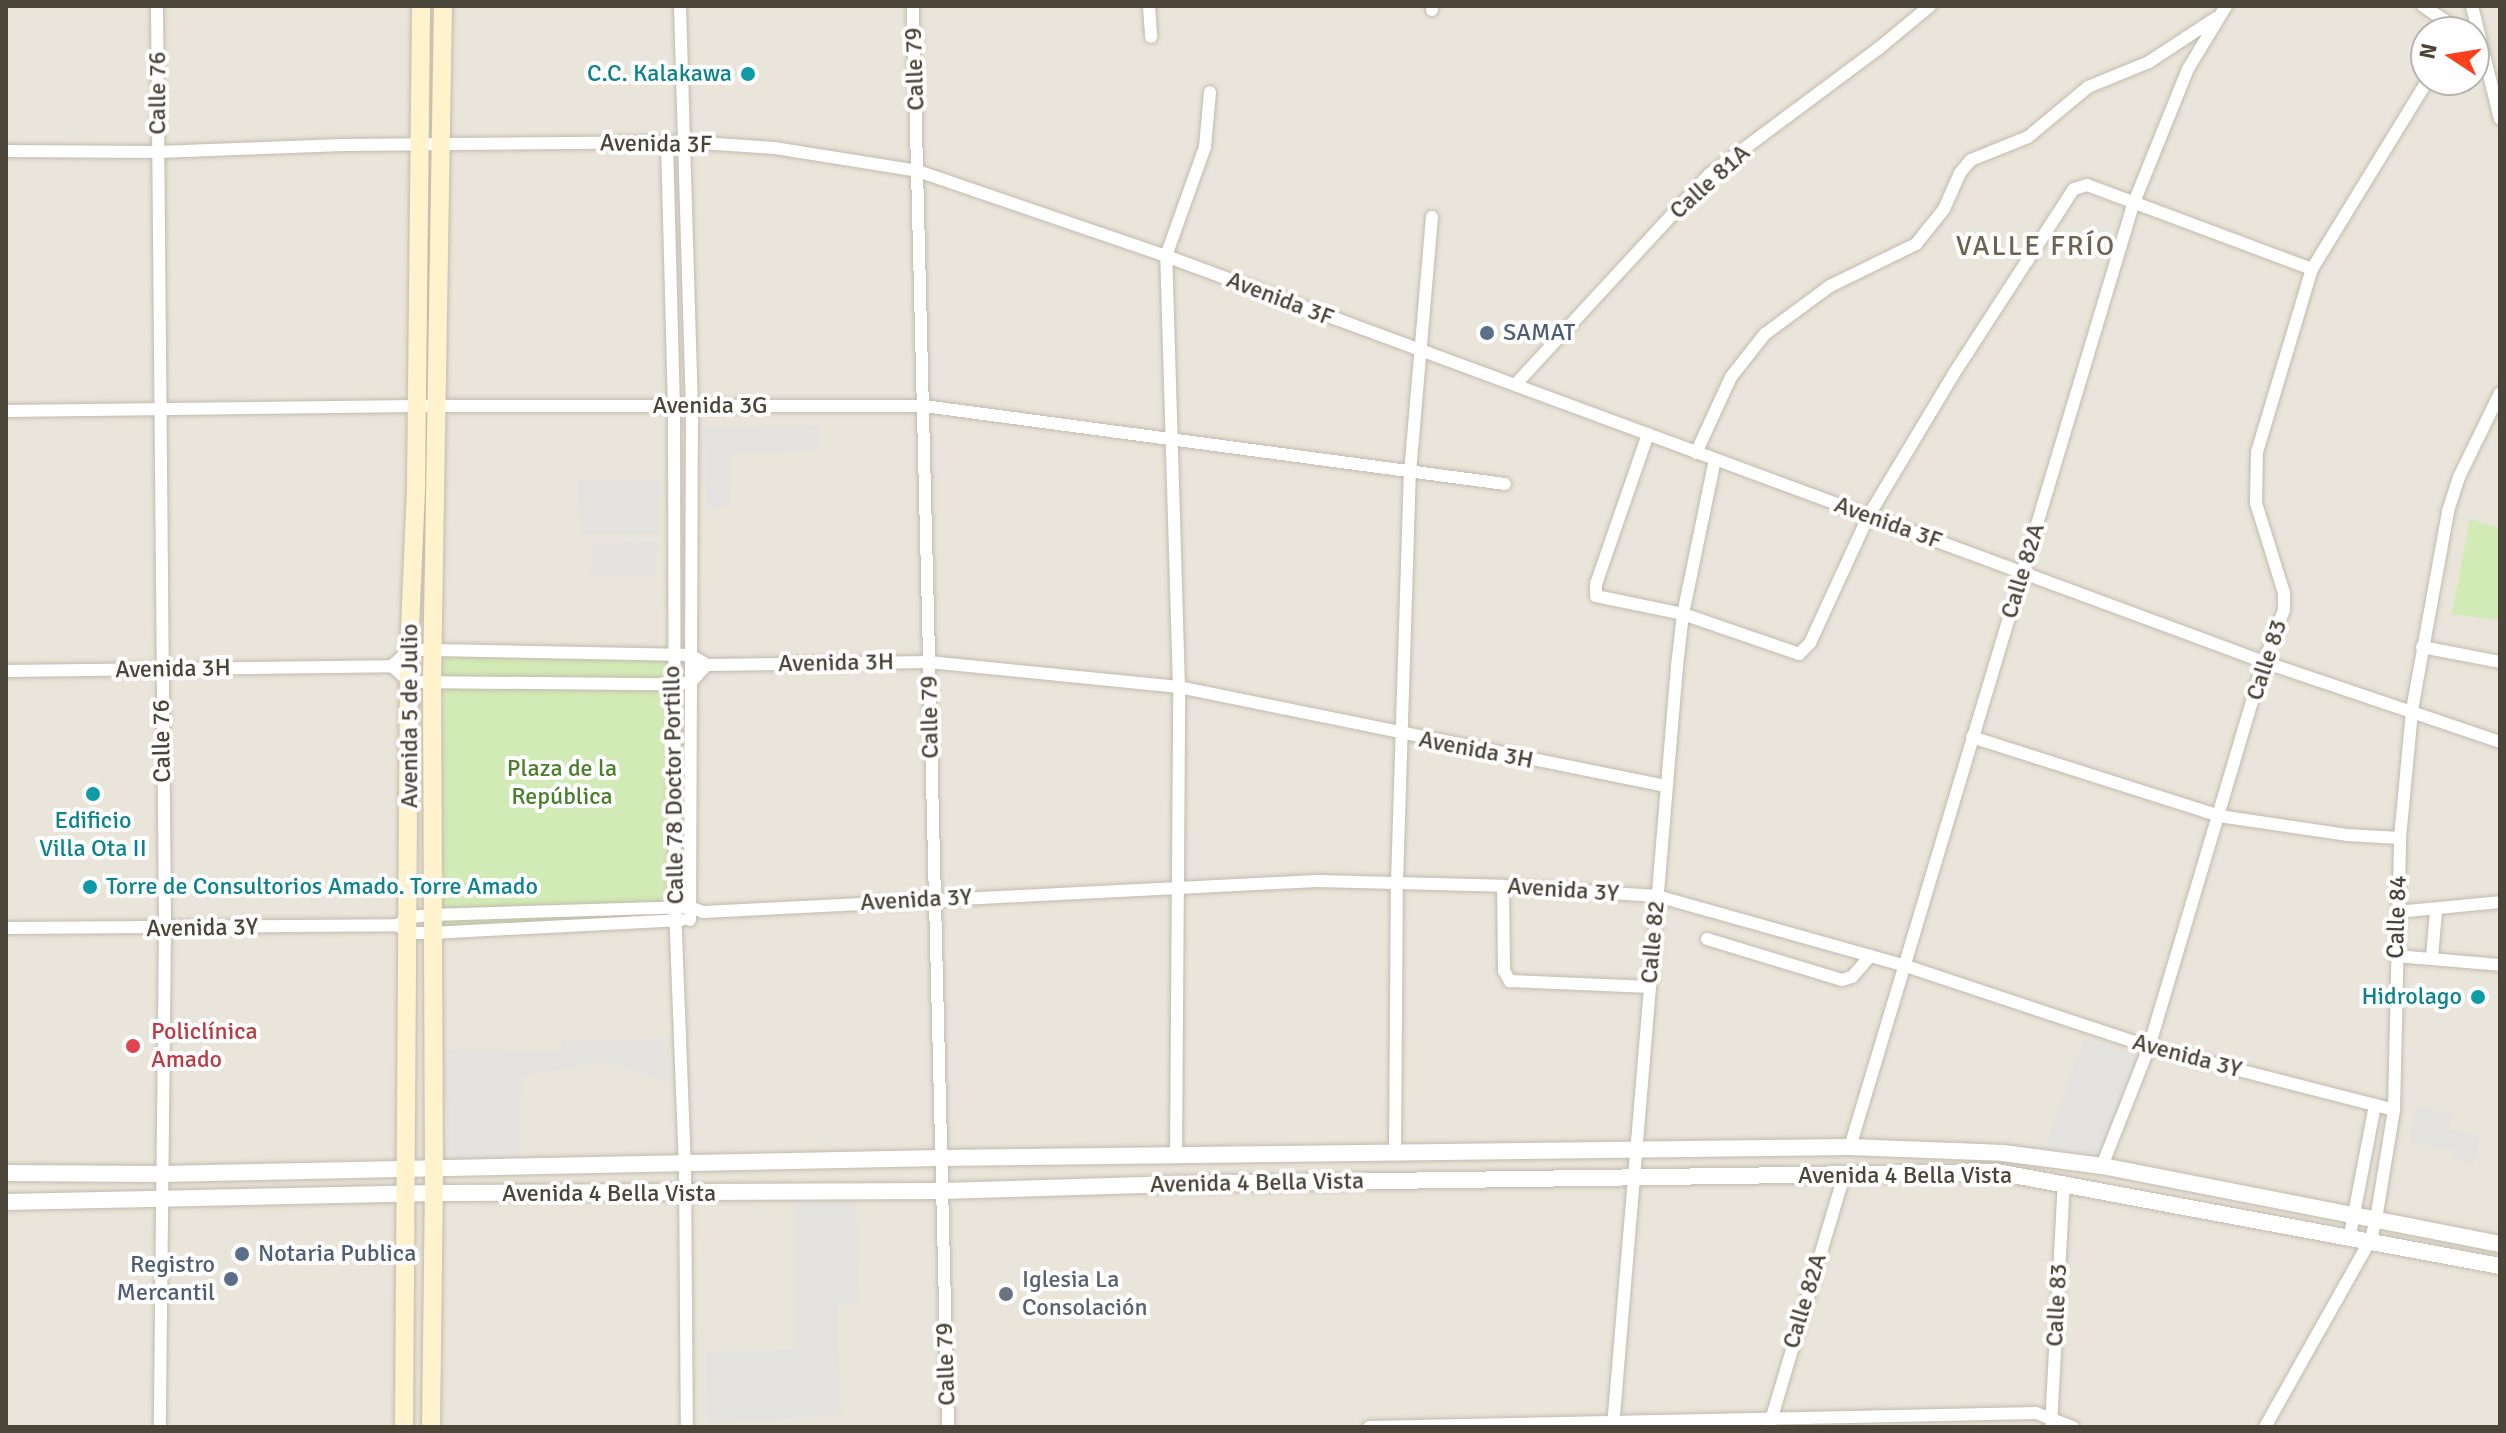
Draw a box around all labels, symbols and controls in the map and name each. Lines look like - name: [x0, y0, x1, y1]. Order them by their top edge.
- north arrow: [2410, 16, 2490, 96]
- street label: Calle 79: [899, 27, 931, 111]
- text: N: [2413, 41, 2443, 62]
- street label: Calle 76: [144, 51, 172, 135]
- place label: C.C. Kalakawa: [587, 60, 732, 88]
- marker: C.C. Kalakawa: [739, 65, 757, 83]
- street label: Avenida 3F: [600, 129, 712, 159]
- street label: Calle 81A: [1664, 139, 1756, 225]
- district label: VALLE FRÍO: [1956, 229, 2116, 263]
- street label: Avenida 3F: [1222, 265, 1338, 333]
- place label: SAMAT: [1503, 319, 1575, 347]
- marker: SAMAT: [1478, 324, 1496, 342]
- street label: Avenida 3G: [652, 392, 768, 420]
- street label: Avenida 3F: [1830, 490, 1946, 556]
- street label: Calle 82A: [1995, 520, 2051, 622]
- street label: Calle 83: [2240, 616, 2294, 704]
- street label: Avenida 5 de Julio: [396, 624, 424, 808]
- street label: Avenida 3H: [778, 648, 894, 678]
- street label: Avenida 3H: [115, 654, 231, 684]
- street label: Calle 78 Doctor Portillo: [658, 665, 690, 905]
- street label: Calle 79: [915, 675, 945, 759]
- street label: Calle 76: [147, 699, 177, 783]
- street label: Avenida 3H: [1416, 725, 1536, 775]
- park label: Plaza de la República: [507, 755, 617, 811]
- marker: Edificio Villa Ota II: [84, 785, 102, 803]
- place label: Edificio Villa Ota II: [39, 807, 147, 863]
- street label: Avenida 3Y: [1506, 872, 1620, 908]
- place label: Torre de Consultorios Amado. Torre Amado: [106, 873, 538, 901]
- street label: Calle 84: [2381, 875, 2413, 959]
- marker: Torre de Consultorios Amado. Torre Amado: [81, 878, 99, 896]
- street label: Avenida 3Y: [859, 883, 973, 917]
- street label: Calle 82: [1635, 899, 1671, 985]
- street label: Avenida 3Y: [146, 913, 258, 943]
- place label: Hidrolago: [2361, 983, 2462, 1011]
- marker: Hidrolago: [2469, 988, 2487, 1006]
- place label: Policlínica Amado: [151, 1018, 258, 1074]
- street label: Avenida 3Y: [2129, 1028, 2245, 1084]
- marker: Policlínica Amado: [122, 1035, 144, 1057]
- street label: Avenida 4 Bella Vista: [1798, 1162, 2012, 1190]
- street label: Avenida 4 Bella Vista: [1150, 1167, 1364, 1199]
- street label: Avenida 4 Bella Vista: [502, 1180, 716, 1208]
- place label: Notaria Publica: [258, 1240, 416, 1268]
- marker: Notaria Publica: [233, 1245, 251, 1263]
- street label: Calle 82A: [1777, 1250, 1833, 1352]
- place label: Registro Mercantil: [117, 1251, 215, 1307]
- street label: Calle 83: [2040, 1263, 2074, 1347]
- place label: Iglesia La Consolación: [1022, 1266, 1148, 1322]
- marker: Registro Mercantil: [222, 1270, 240, 1288]
- marker: Iglesia La Consolación: [997, 1285, 1015, 1303]
- street label: Calle 79: [930, 1322, 962, 1406]

